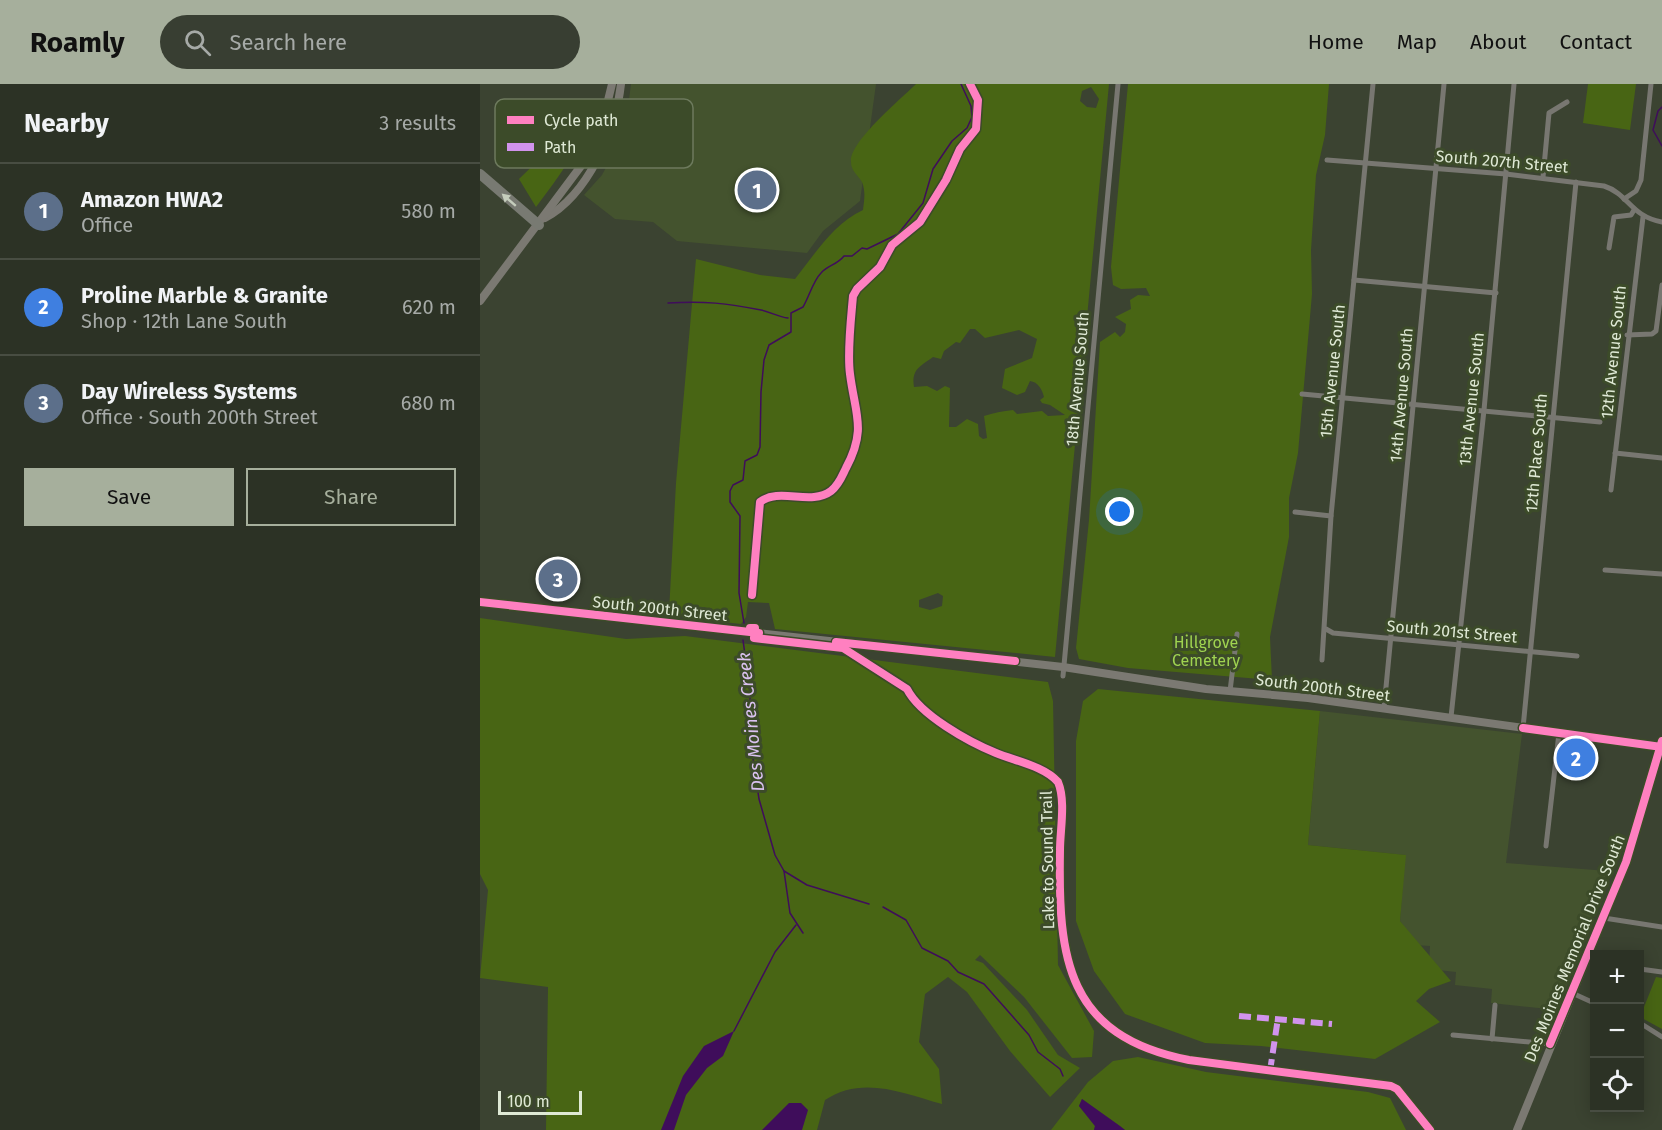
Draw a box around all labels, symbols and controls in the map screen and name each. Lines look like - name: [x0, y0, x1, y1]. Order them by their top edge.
- search box: [160, 15, 580, 69]
- text: Roamly: [30, 26, 124, 59]
- icon: search: [181, 26, 214, 59]
- text: Search here: [229, 29, 347, 56]
- text: Home: [1308, 29, 1364, 55]
- text: Map: [1397, 29, 1437, 55]
- text: About: [1470, 29, 1527, 55]
- text: Contact: [1560, 29, 1632, 55]
- legend: [495, 99, 693, 168]
- text: Nearby: [24, 108, 109, 139]
- text: 3 results: [379, 111, 456, 135]
- text: Cycle path: [544, 111, 618, 130]
- text: Path: [544, 138, 576, 157]
- street label: South 207th Street: [1435, 146, 1569, 177]
- pin: 1: [738, 168, 776, 212]
- text: Amazon HWA2: [81, 186, 223, 213]
- one-way arrow: [502, 193, 517, 207]
- text: 1: [39, 199, 48, 223]
- text: 580 m: [401, 199, 456, 223]
- text: Office: [81, 213, 133, 237]
- text: Proline Marble & Granite: [81, 282, 328, 309]
- street label: 12th Avenue South: [1597, 284, 1630, 420]
- text: 2: [38, 295, 49, 319]
- text: 620 m: [402, 295, 456, 319]
- street label: 15th Avenue South: [1316, 303, 1349, 439]
- text: Shop · 12th Lane South: [81, 309, 287, 333]
- street label: 18th Avenue South: [1062, 311, 1093, 447]
- street label: 14th Avenue South: [1386, 327, 1417, 463]
- street label: 13th Avenue South: [1455, 331, 1488, 467]
- text: Day Wireless Systems: [81, 378, 297, 405]
- text: 3: [38, 391, 49, 415]
- text: 680 m: [401, 391, 456, 415]
- street label: 12th Place South: [1522, 393, 1551, 513]
- text: Office · South 200th Street: [81, 405, 318, 429]
- button: Save: [24, 468, 234, 526]
- button: Share: [246, 468, 456, 526]
- your location: [1105, 497, 1134, 526]
- pin: 3: [538, 556, 578, 602]
- street label: South 200th Street: [592, 592, 728, 625]
- street label: South 201st Street: [1386, 616, 1518, 647]
- park label: Hillgrove Cemetery: [1172, 633, 1240, 670]
- water label: Des Moines Creek: [733, 651, 769, 793]
- street label: South 200th Street: [1255, 670, 1391, 705]
- pin: 2: [1556, 736, 1596, 780]
- street label: Lake to Sound Trail: [1037, 790, 1058, 929]
- street label: Des Moines Memorial Drive South: [1520, 832, 1629, 1065]
- map controls: [1590, 950, 1644, 1112]
- button: +: [1590, 950, 1644, 1004]
- button: −: [1590, 1004, 1644, 1058]
- button: locate: [1590, 1058, 1644, 1112]
- scale bar: [498, 1088, 582, 1116]
- text: 100 m: [507, 1092, 550, 1111]

